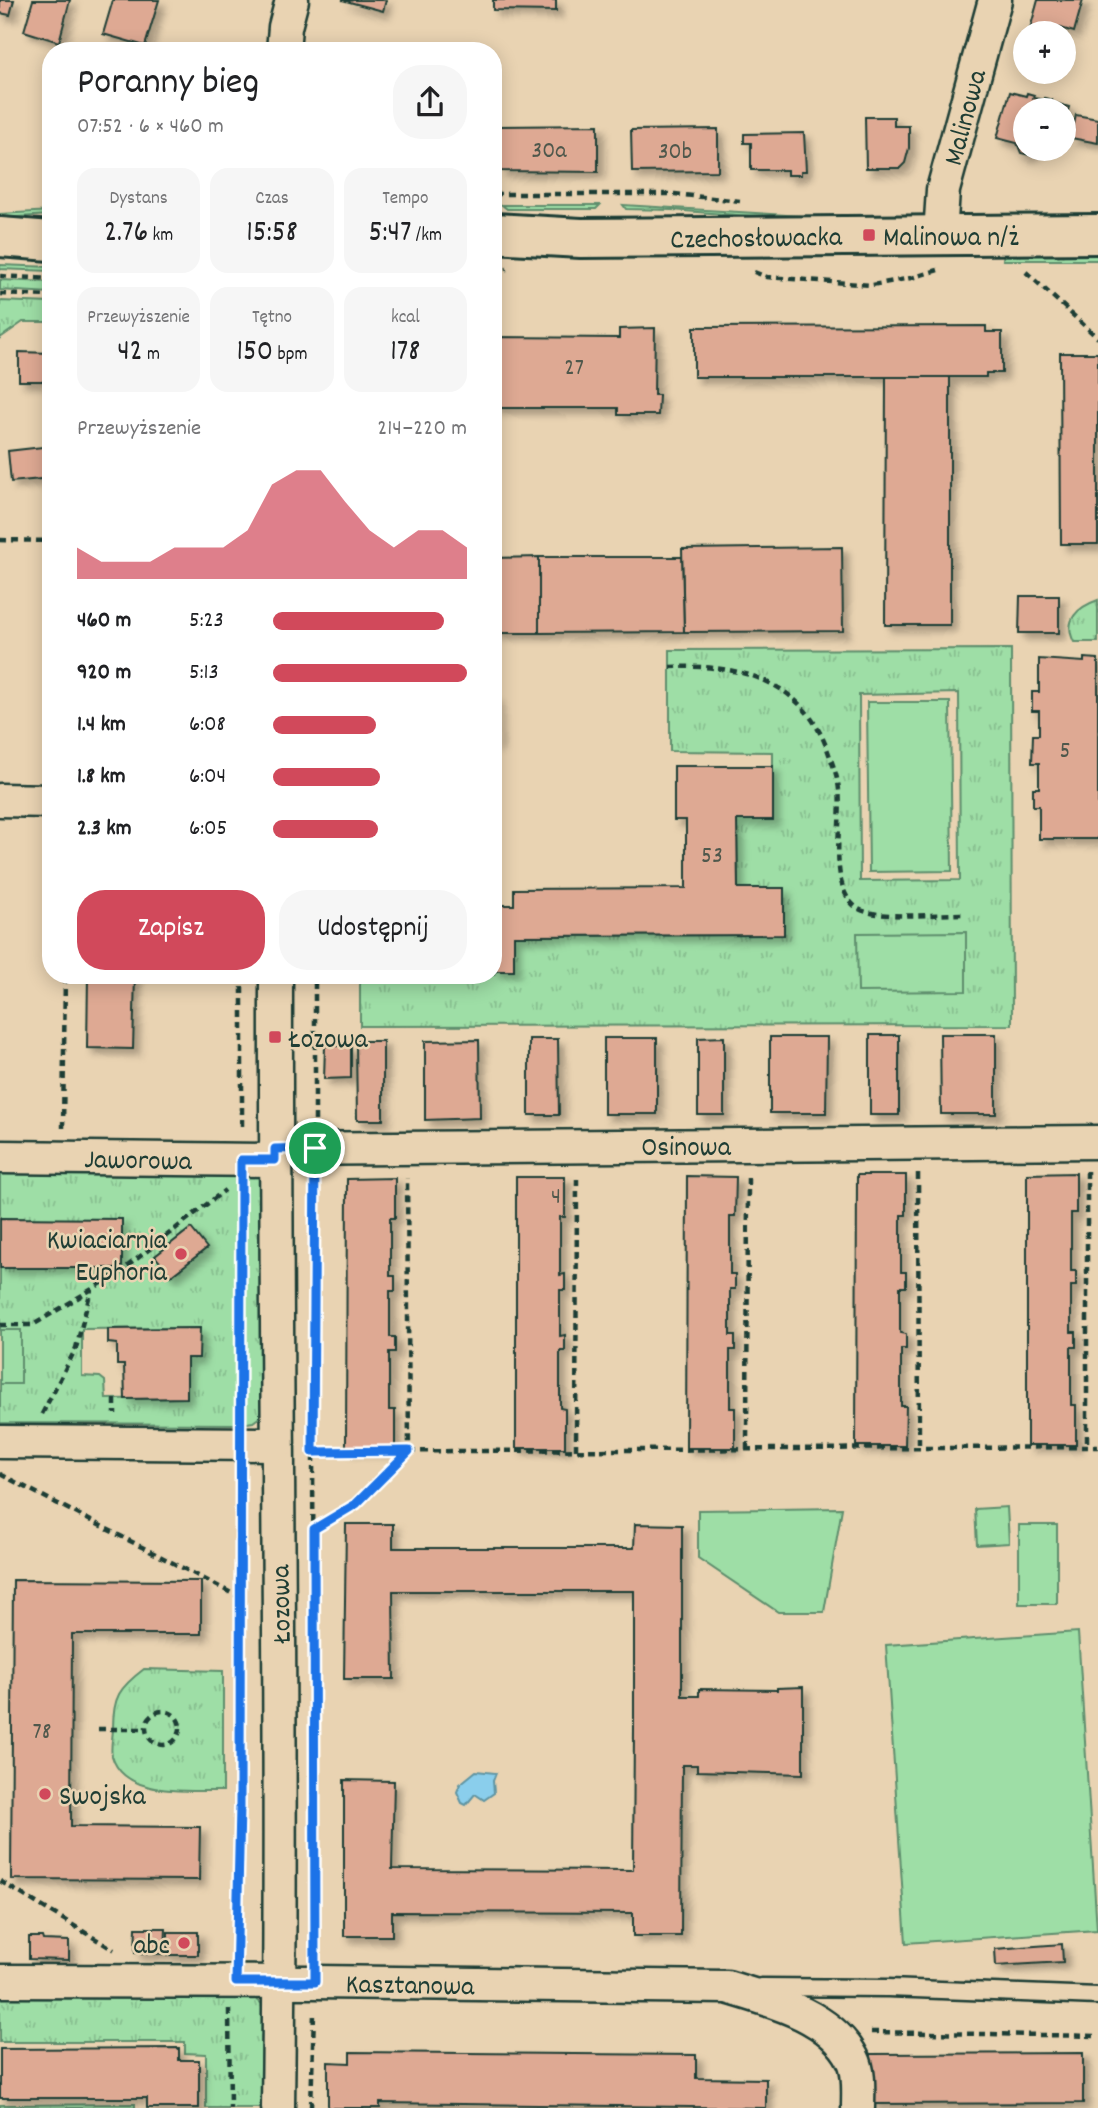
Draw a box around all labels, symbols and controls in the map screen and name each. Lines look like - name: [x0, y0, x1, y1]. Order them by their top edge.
- map controls: [1013, 21, 1076, 161]
- button: +: [1013, 21, 1076, 84]
- text: Poranny bieg: [77, 57, 259, 112]
- button: share: [393, 65, 467, 139]
- street label: Malinowa: [936, 65, 1000, 171]
- button: −: [1013, 98, 1076, 161]
- text: 07:52 · 6 × 460 m: [77, 111, 224, 144]
- house number: 30a: [532, 135, 567, 169]
- house number: 30b: [658, 136, 692, 170]
- text: Dystans: [110, 186, 168, 213]
- text: Czas: [255, 186, 289, 213]
- text: Tempo: [382, 186, 428, 213]
- text: 2.76: [104, 213, 148, 256]
- text: 15:58: [246, 213, 298, 256]
- text: 5:47: [369, 213, 411, 256]
- street label: Czechosłowacka: [670, 219, 843, 262]
- place label: Malinowa n/ż: [883, 220, 1019, 260]
- text: km: [148, 223, 173, 250]
- text: /km: [411, 223, 442, 250]
- marker: Malinowa n/ż: [861, 227, 877, 243]
- text: Przewyższenie: [87, 305, 190, 332]
- text: Tętno: [252, 305, 292, 332]
- text: kcal: [391, 305, 420, 332]
- text: 42: [117, 332, 143, 375]
- text: 150: [236, 332, 273, 375]
- text: 178: [390, 332, 420, 375]
- text: m: [143, 342, 160, 369]
- text: bpm: [273, 342, 308, 369]
- house number: 27: [564, 352, 584, 386]
- text: Przewyższenie: [77, 413, 201, 446]
- text: 214–220 m: [377, 413, 467, 446]
- text: 460 m: [77, 605, 131, 638]
- text: 5:23: [189, 605, 224, 638]
- text: 920 m: [77, 657, 131, 690]
- text: 5:13: [189, 657, 219, 690]
- text: 1.4 km: [77, 709, 126, 742]
- text: 6:08: [189, 709, 226, 742]
- house number: 5: [1059, 735, 1071, 769]
- text: 1.8 km: [77, 761, 126, 794]
- text: 6:04: [189, 761, 226, 794]
- text: 2.3 km: [77, 813, 132, 846]
- text: 6:05: [189, 813, 227, 846]
- house number: 53: [701, 840, 723, 874]
- button: Zapisz: [77, 890, 265, 970]
- button: Udostępnij: [279, 890, 467, 970]
- place label: Łozowa: [288, 1022, 368, 1062]
- marker: Łozowa: [267, 1029, 283, 1045]
- pin: [285, 1118, 345, 1178]
- icon: arrive: [296, 1129, 334, 1167]
- street label: Osinowa: [641, 1130, 732, 1170]
- street label: Jaworowa: [84, 1142, 193, 1184]
- house number: 4: [551, 1181, 561, 1215]
- place label: Kwiaciarnia Euphoria: [47, 1223, 168, 1295]
- marker: Kwiaciarnia Euphoria: [173, 1246, 189, 1262]
- street label: Łozowa: [263, 1563, 305, 1645]
- house number: 78: [33, 1716, 51, 1750]
- place label: Swojska: [59, 1779, 146, 1819]
- marker: Swojska: [37, 1786, 53, 1802]
- place label: abc: [133, 1928, 170, 1968]
- marker: abc: [176, 1935, 192, 1951]
- street label: Kasztanowa: [345, 1967, 475, 2009]

